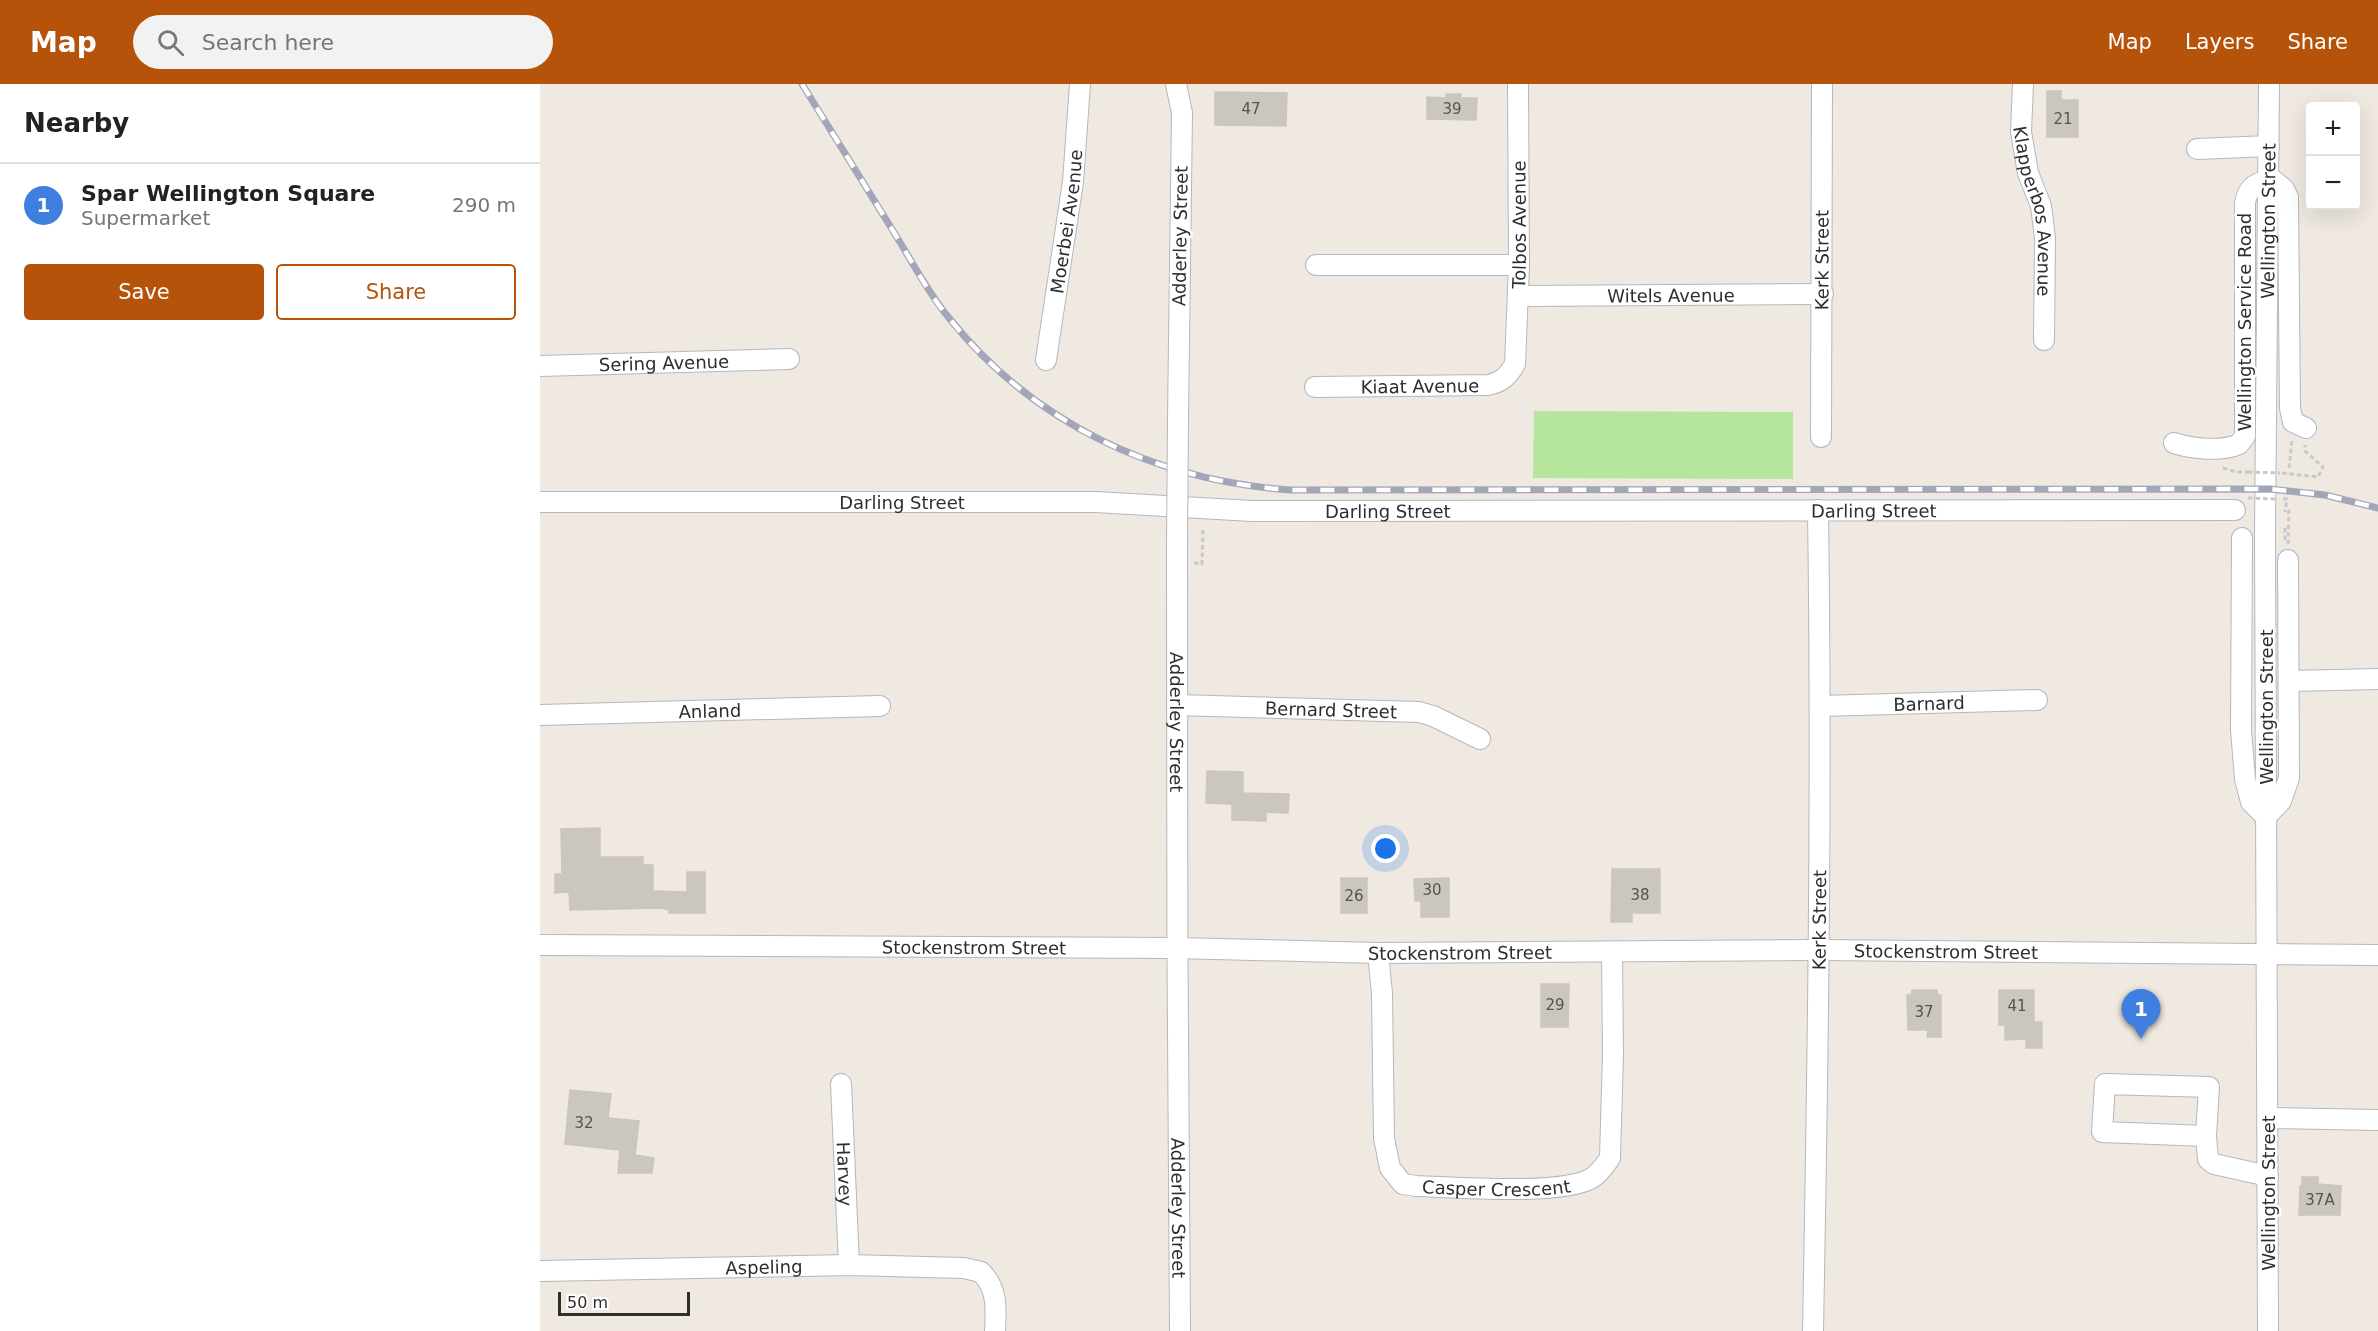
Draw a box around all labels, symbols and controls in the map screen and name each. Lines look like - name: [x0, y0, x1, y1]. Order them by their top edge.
- search box: [133, 15, 553, 69]
- text: Map: [30, 26, 97, 59]
- icon: search: [154, 26, 187, 59]
- text: Search here: [202, 30, 334, 55]
- text: Map: [2108, 30, 2152, 54]
- text: Layers: [2185, 30, 2254, 54]
- text: Share: [2287, 30, 2348, 54]
- house number: 47: [1241, 100, 1261, 118]
- house number: 39: [1442, 100, 1462, 118]
- map controls: [2306, 102, 2360, 210]
- button: +: [2306, 102, 2360, 156]
- text: Nearby: [24, 108, 129, 138]
- house number: 21: [2053, 110, 2073, 128]
- street label: Klapperbos Avenue: [2010, 124, 2056, 297]
- street label: Wellington Street: [2257, 143, 2279, 299]
- street label: Moerbei Avenue: [1046, 149, 1086, 295]
- button: −: [2306, 156, 2360, 210]
- street label: Tolbos Avenue: [1508, 160, 1529, 290]
- street label: Adderley Street: [1168, 166, 1192, 306]
- text: Spar Wellington Square: [81, 181, 375, 206]
- text: 1: [37, 193, 50, 217]
- text: 290 m: [452, 193, 516, 217]
- text: Supermarket: [81, 206, 210, 230]
- street label: Kerk Street: [1811, 210, 1832, 310]
- street label: Wellington Service Road: [2234, 213, 2255, 431]
- button: Save: [24, 264, 264, 320]
- button: Share: [276, 264, 516, 320]
- street label: Witels Avenue: [1607, 284, 1735, 306]
- street label: Sering Avenue: [598, 350, 729, 375]
- street label: Kiaat Avenue: [1361, 375, 1479, 397]
- street label: Darling Street: [839, 492, 965, 513]
- street label: Darling Street: [1325, 500, 1451, 521]
- street label: Darling Street: [1811, 500, 1937, 521]
- street label: Wellington Street: [2256, 629, 2277, 785]
- street label: Adderley Street: [1167, 652, 1188, 792]
- street label: Barnard: [1893, 692, 1965, 714]
- street label: Bernard Street: [1265, 697, 1397, 722]
- street label: Anland: [678, 699, 742, 722]
- your location: [1371, 834, 1400, 863]
- street label: Kerk Street: [1808, 870, 1830, 970]
- house number: 30: [1422, 881, 1442, 899]
- house number: 38: [1630, 886, 1650, 904]
- house number: 26: [1344, 887, 1364, 905]
- street label: Stockenstrom Street: [882, 936, 1066, 958]
- street label: Stockenstrom Street: [1854, 940, 2038, 962]
- street label: Stockenstrom Street: [1368, 941, 1552, 964]
- pin: 1: [2122, 990, 2160, 1039]
- house number: 29: [1545, 996, 1565, 1014]
- house number: 41: [2007, 997, 2027, 1015]
- house number: 37: [1914, 1003, 1934, 1021]
- house number: 32: [574, 1114, 594, 1132]
- street label: Wellington Street: [2258, 1115, 2279, 1271]
- street label: Adderley Street: [1168, 1138, 1190, 1278]
- street label: Harvey: [833, 1141, 857, 1207]
- street label: Casper Crescent: [1422, 1175, 1572, 1200]
- house number: 37A: [2305, 1191, 2335, 1209]
- street label: Aspeling: [725, 1255, 803, 1278]
- scale bar: [558, 1289, 690, 1316]
- text: 50 m: [567, 1293, 608, 1312]

